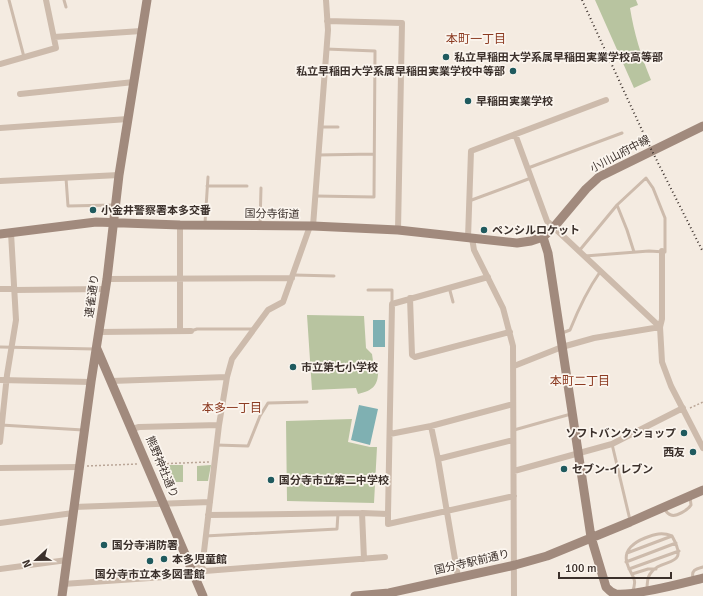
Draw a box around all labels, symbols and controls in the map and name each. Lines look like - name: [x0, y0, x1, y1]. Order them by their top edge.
- district label: 本町一丁目: [446, 32, 506, 47]
- place label: 私立早稲田大学系属早稲田実業学校高等部: [454, 51, 663, 64]
- marker: 私立早稲田大学系属早稲田実業学校高等部: [441, 52, 451, 62]
- place label: 私立早稲田大学系属早稲田実業学校中等部: [296, 65, 505, 78]
- marker: 私立早稲田大学系属早稲田実業学校中等部: [508, 66, 518, 76]
- place label: 早稲田実業学校: [476, 95, 553, 108]
- marker: 早稲田実業学校: [463, 96, 473, 106]
- street label: 小川山府中線: [588, 133, 652, 175]
- place label: 小金井警察署本多交番: [101, 204, 211, 217]
- marker: 小金井警察署本多交番: [88, 205, 98, 215]
- street label: 国分寺街道: [244, 207, 300, 221]
- place label: ペンシルロケット: [492, 224, 580, 237]
- marker: ペンシルロケット: [479, 225, 489, 235]
- street label: 連雀通り: [83, 273, 101, 319]
- place label: 市立第七小学校: [301, 361, 378, 374]
- marker: 市立第七小学校: [288, 362, 298, 372]
- district label: 本町二丁目: [550, 374, 610, 389]
- district label: 本多一丁目: [202, 401, 262, 416]
- place label: ソフトバンクショップ: [565, 427, 676, 440]
- marker: ソフトバンクショップ: [679, 428, 689, 438]
- street label: 熊野神社通り: [143, 434, 181, 500]
- place label: 西友: [663, 446, 685, 459]
- marker: 西友: [688, 447, 698, 457]
- place label: セブン-イレブン: [572, 463, 653, 476]
- marker: セブン-イレブン: [559, 464, 569, 474]
- place label: 国分寺市立第二中学校: [279, 474, 389, 487]
- marker: 国分寺市立第二中学校: [266, 475, 276, 485]
- place label: 国分寺消防署: [112, 539, 178, 552]
- north arrow: [16, 540, 56, 580]
- marker: 国分寺消防署: [99, 540, 109, 550]
- street label: 国分寺駅前通り: [433, 547, 511, 577]
- place label: 本多児童館: [172, 553, 227, 566]
- marker: 本多児童館: [159, 554, 169, 564]
- scale bar: [559, 554, 671, 580]
- marker: 国分寺市立本多図書館: [145, 556, 155, 566]
- text: N: [20, 558, 35, 570]
- text: 100 m: [565, 561, 597, 576]
- place label: 国分寺市立本多図書館: [95, 568, 205, 581]

